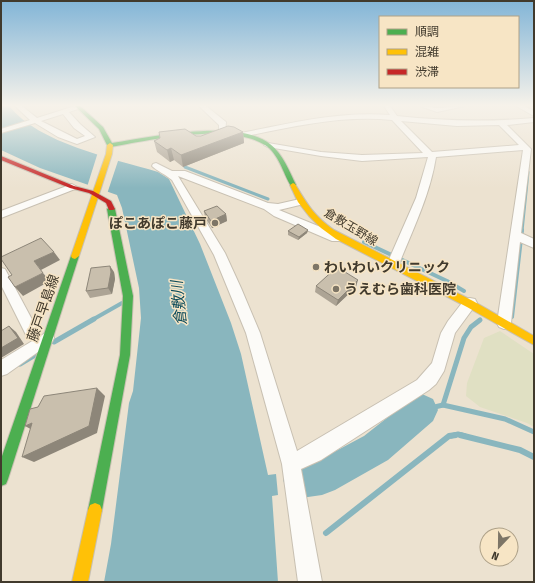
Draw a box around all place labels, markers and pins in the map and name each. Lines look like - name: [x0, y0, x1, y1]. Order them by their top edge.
- place label: ぽこあぽこ藤戸: [109, 215, 207, 232]
- marker: ぽこあぽこ藤戸: [210, 218, 220, 228]
- place label: わいわいクリニック: [324, 259, 450, 276]
- marker: わいわいクリニック: [311, 262, 321, 272]
- place label: うえむら歯科医院: [344, 281, 456, 298]
- marker: うえむら歯科医院: [331, 284, 341, 294]

